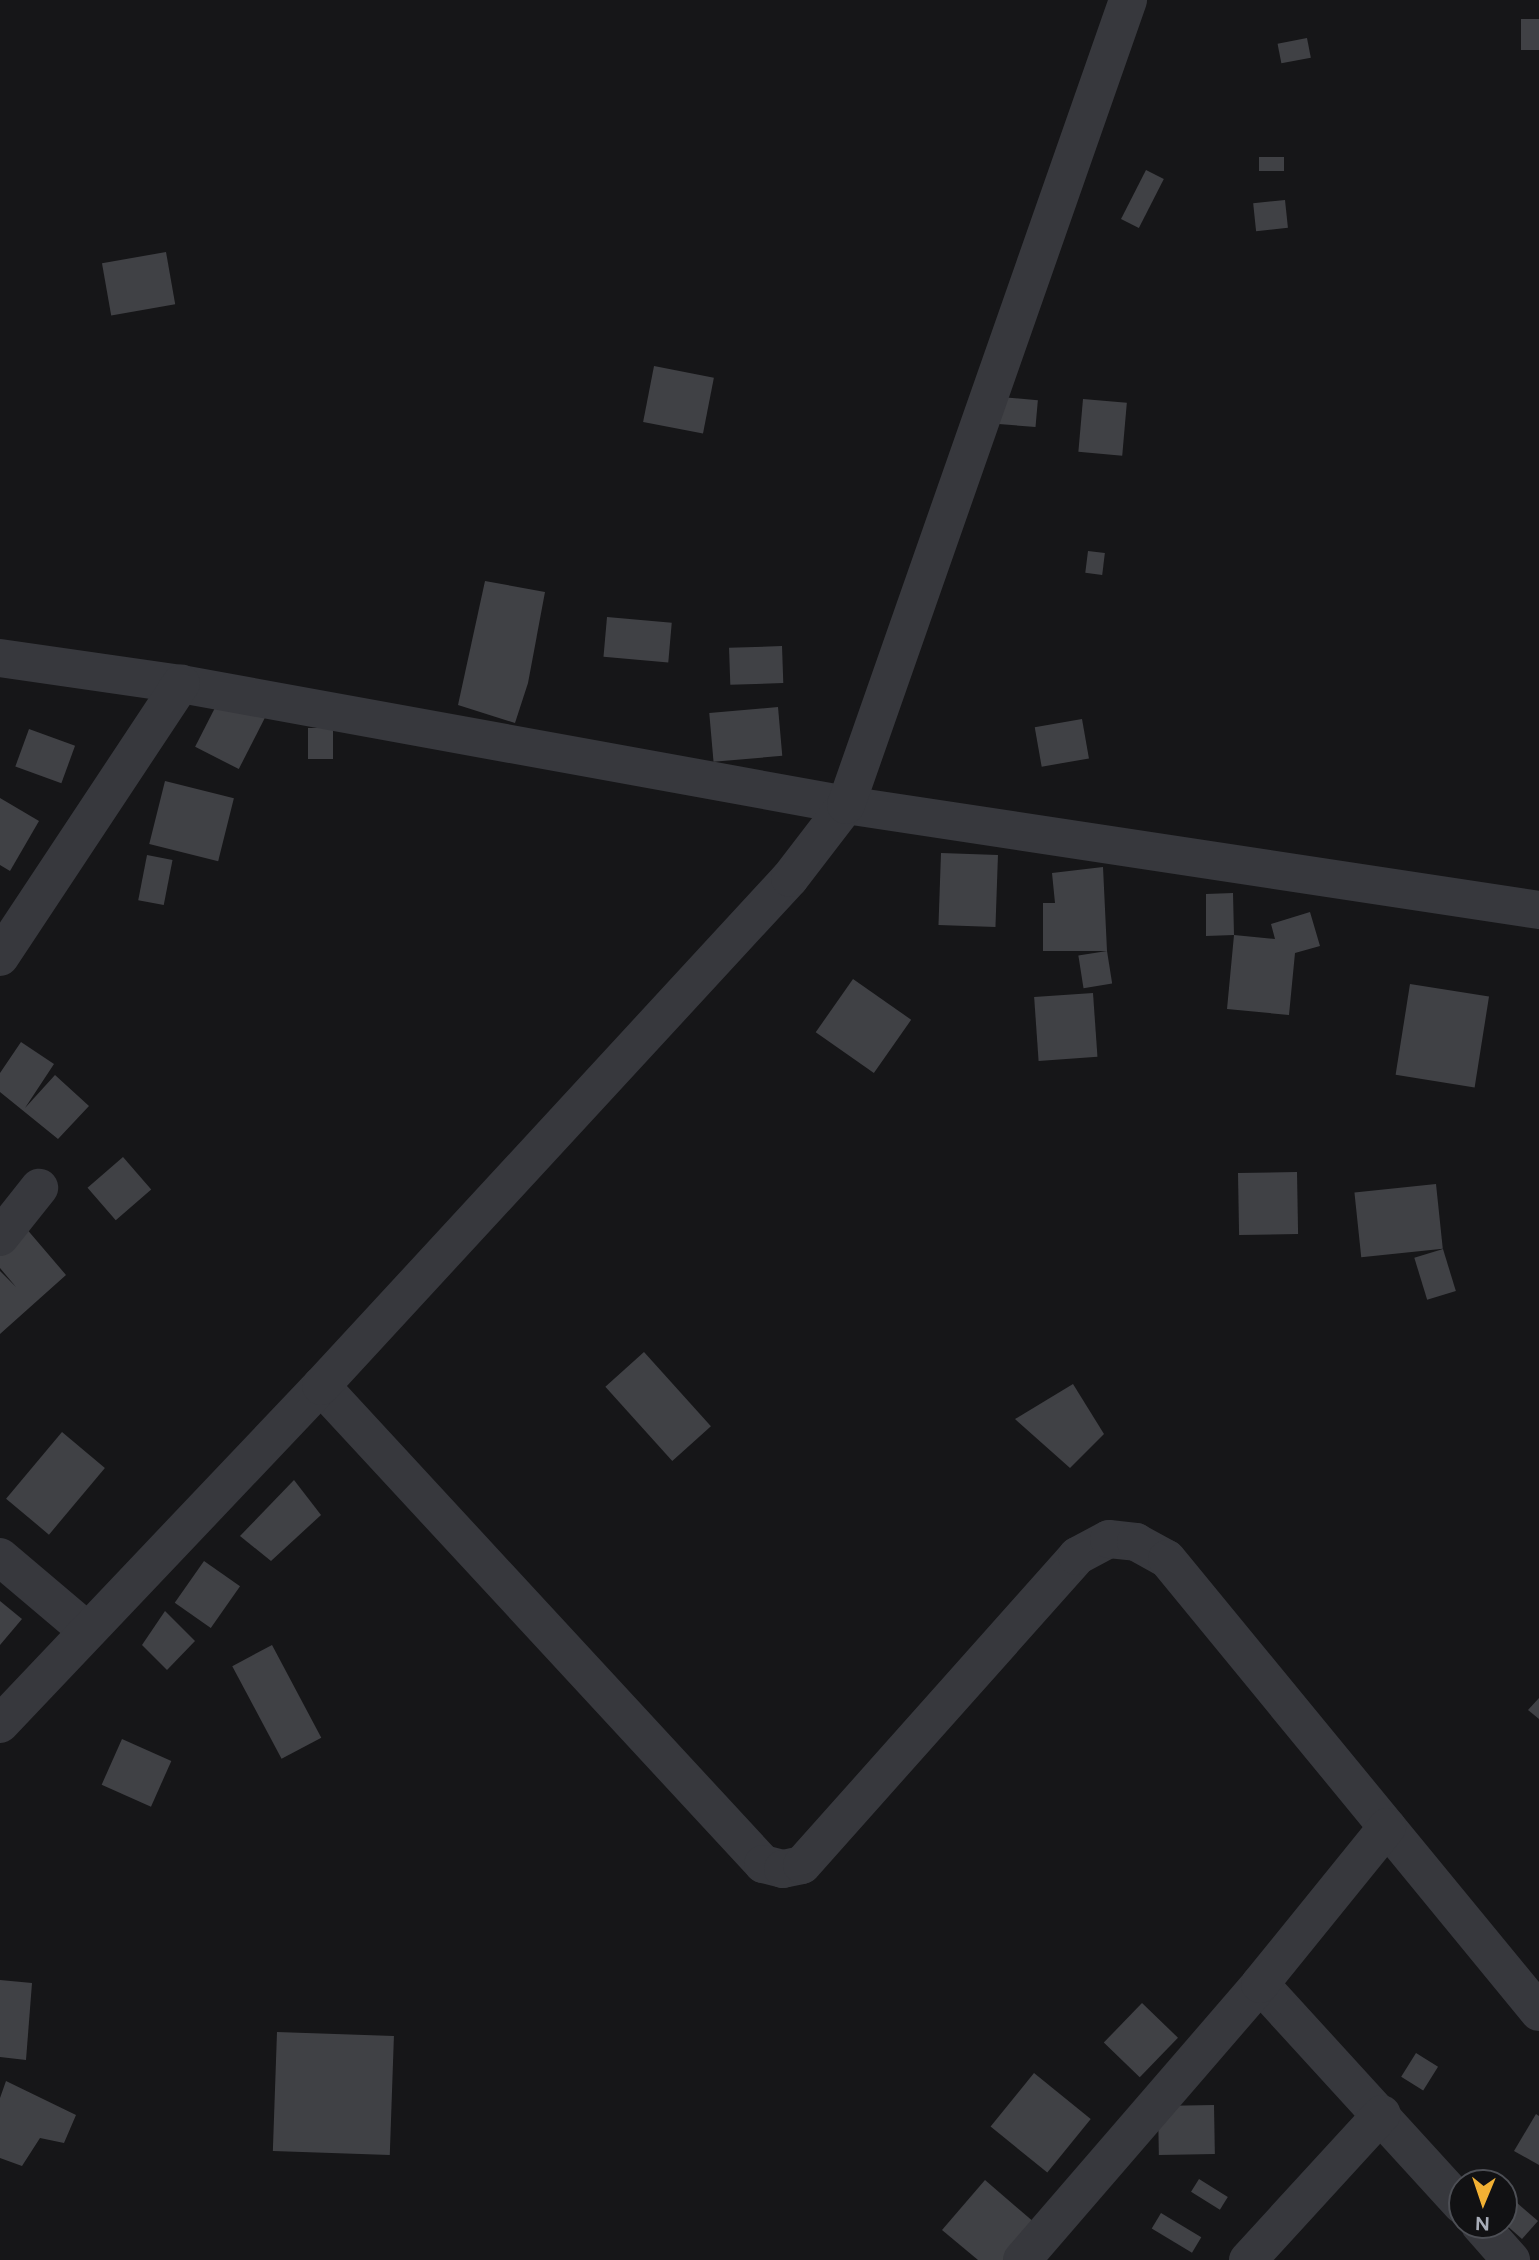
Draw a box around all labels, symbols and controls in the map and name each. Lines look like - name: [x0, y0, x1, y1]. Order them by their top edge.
- north arrow: [1448, 2169, 1518, 2239]
- text: N: [1475, 2212, 1490, 2235]

